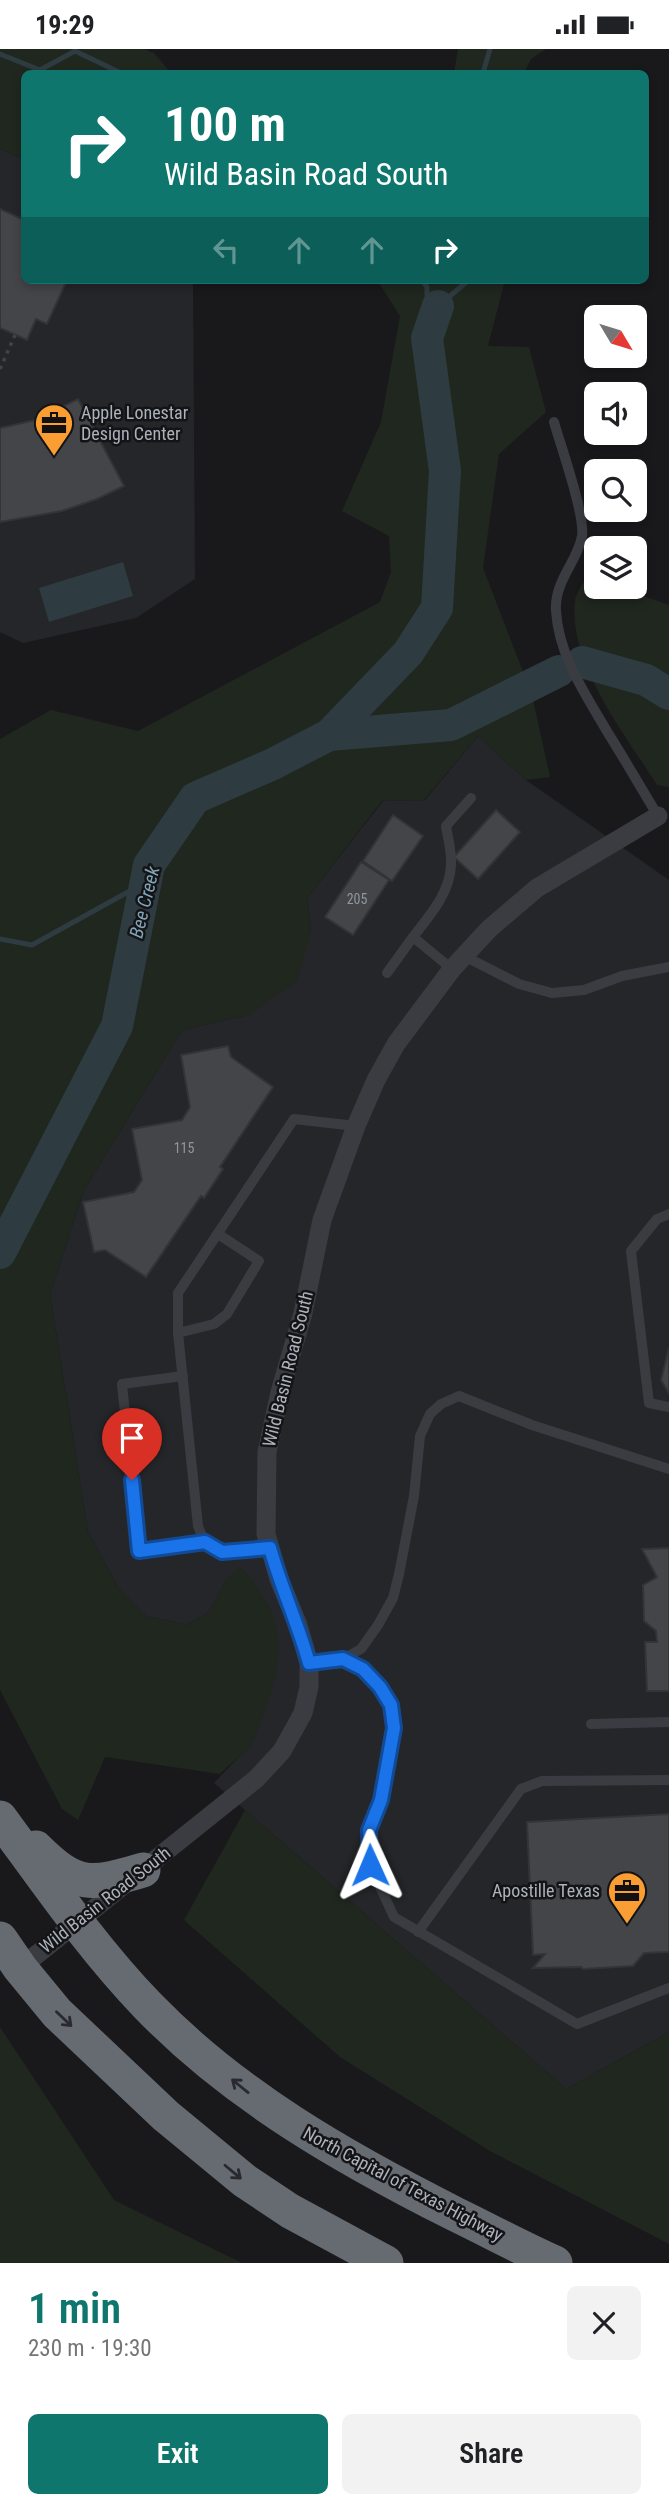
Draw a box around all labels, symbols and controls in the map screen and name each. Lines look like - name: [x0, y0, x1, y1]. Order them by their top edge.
- text: 19:29: [35, 10, 95, 40]
- text: 100 m: [164, 96, 286, 153]
- icon: right: [49, 98, 140, 189]
- text: Wild Basin Road South: [164, 155, 449, 193]
- icon: left: [207, 231, 245, 269]
- icon: ahead: [280, 231, 318, 269]
- icon: ahead: [353, 231, 391, 269]
- icon: right: [426, 231, 464, 269]
- north arrow: [584, 305, 648, 367]
- map controls: [584, 305, 647, 599]
- button: sound: [584, 382, 647, 445]
- office icon: Apple Lonestar Design Center: [33, 402, 75, 457]
- place label: Apple Lonestar Design Center: [81, 402, 189, 444]
- button: search: [584, 459, 647, 522]
- button: layers: [584, 536, 647, 599]
- water label: Bee Creek: [124, 863, 165, 940]
- house number: 205: [347, 891, 367, 907]
- house number: 115: [174, 1140, 194, 1156]
- street label: Wild Basin Road South: [258, 1289, 317, 1449]
- pin: [102, 1408, 162, 1480]
- icon: arrive: [113, 1419, 151, 1457]
- position arrow: [333, 1828, 407, 1902]
- street label: Wild Basin Road South: [35, 1842, 174, 1957]
- office icon: Apostille Texas: [606, 1870, 648, 1925]
- place label: Apostille Texas: [492, 1880, 600, 1901]
- one-way arrow: [55, 2011, 72, 2028]
- one-way arrow: [231, 2079, 249, 2094]
- street label: North Capital of Texas Highway: [300, 2122, 507, 2245]
- one-way arrow: [224, 2164, 242, 2179]
- text: 1 min: [28, 2284, 121, 2333]
- button: close: [567, 2286, 641, 2360]
- text: 230 m · 19:30: [28, 2335, 152, 2362]
- button: Exit: [28, 2414, 328, 2494]
- button: Share: [342, 2414, 641, 2494]

